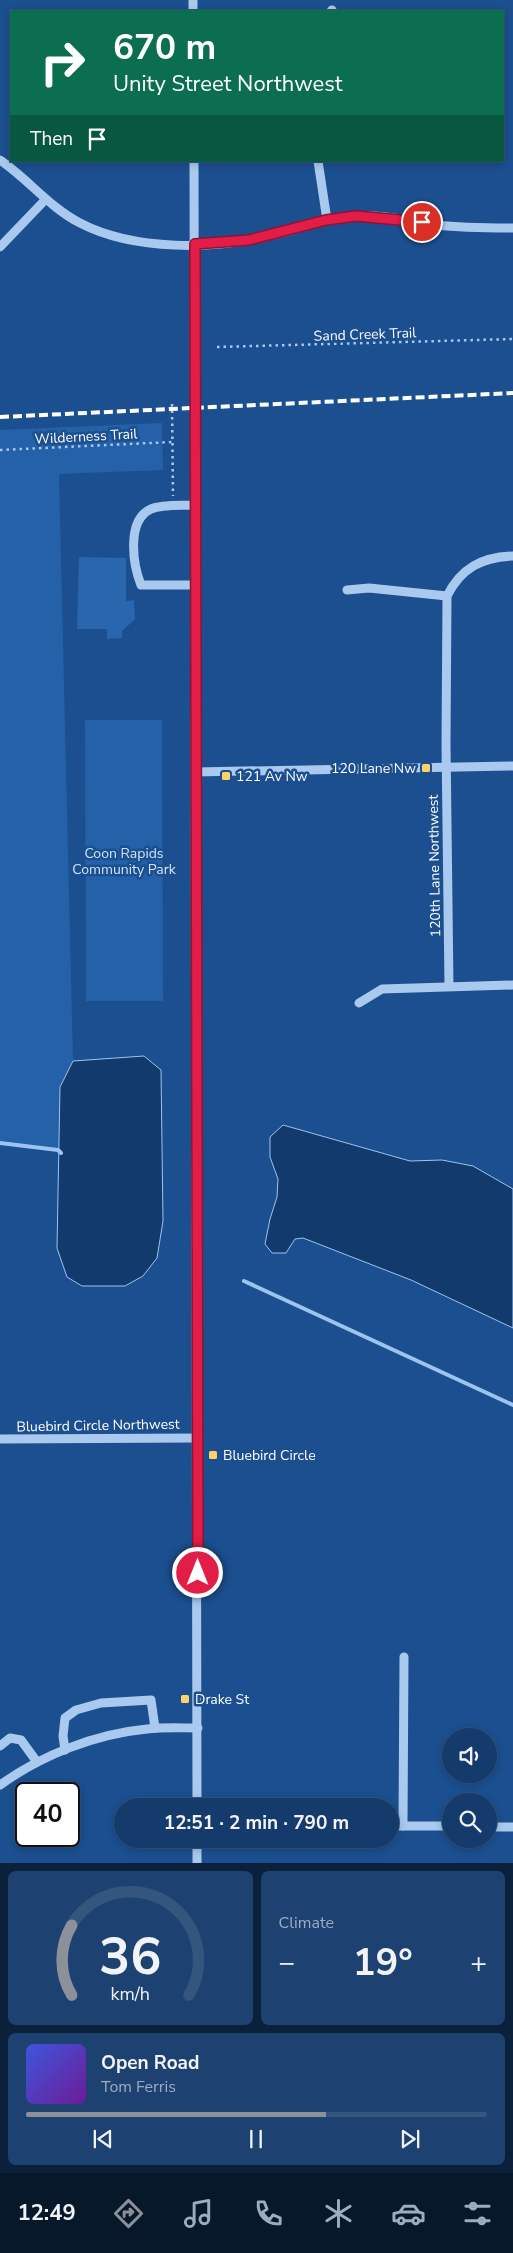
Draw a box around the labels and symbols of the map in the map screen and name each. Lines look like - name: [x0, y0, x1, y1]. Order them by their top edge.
- pin: [401, 201, 443, 243]
- street label: Sand Creek Trail: [313, 323, 418, 346]
- street label: Wilderness Trail: [34, 424, 139, 449]
- place label: 120 Lane Nw: [331, 759, 416, 778]
- marker: 120 Lane Nw: [420, 762, 432, 774]
- place label: 121 Av Nw: [236, 767, 308, 786]
- marker: 121 Av Nw: [220, 770, 232, 782]
- street label: 120th Lane Northwest: [424, 794, 445, 937]
- park label: Coon Rapids Community Park: [72, 844, 177, 879]
- street label: Bluebird Circle Northwest: [16, 1415, 180, 1436]
- place label: Bluebird Circle: [223, 1446, 316, 1465]
- marker: Bluebird Circle: [207, 1449, 219, 1461]
- position arrow: [171, 1546, 223, 1598]
- place label: Drake St: [195, 1690, 249, 1709]
- marker: Drake St: [179, 1693, 191, 1705]
- speed limit sign: 40: [15, 1782, 80, 1847]

